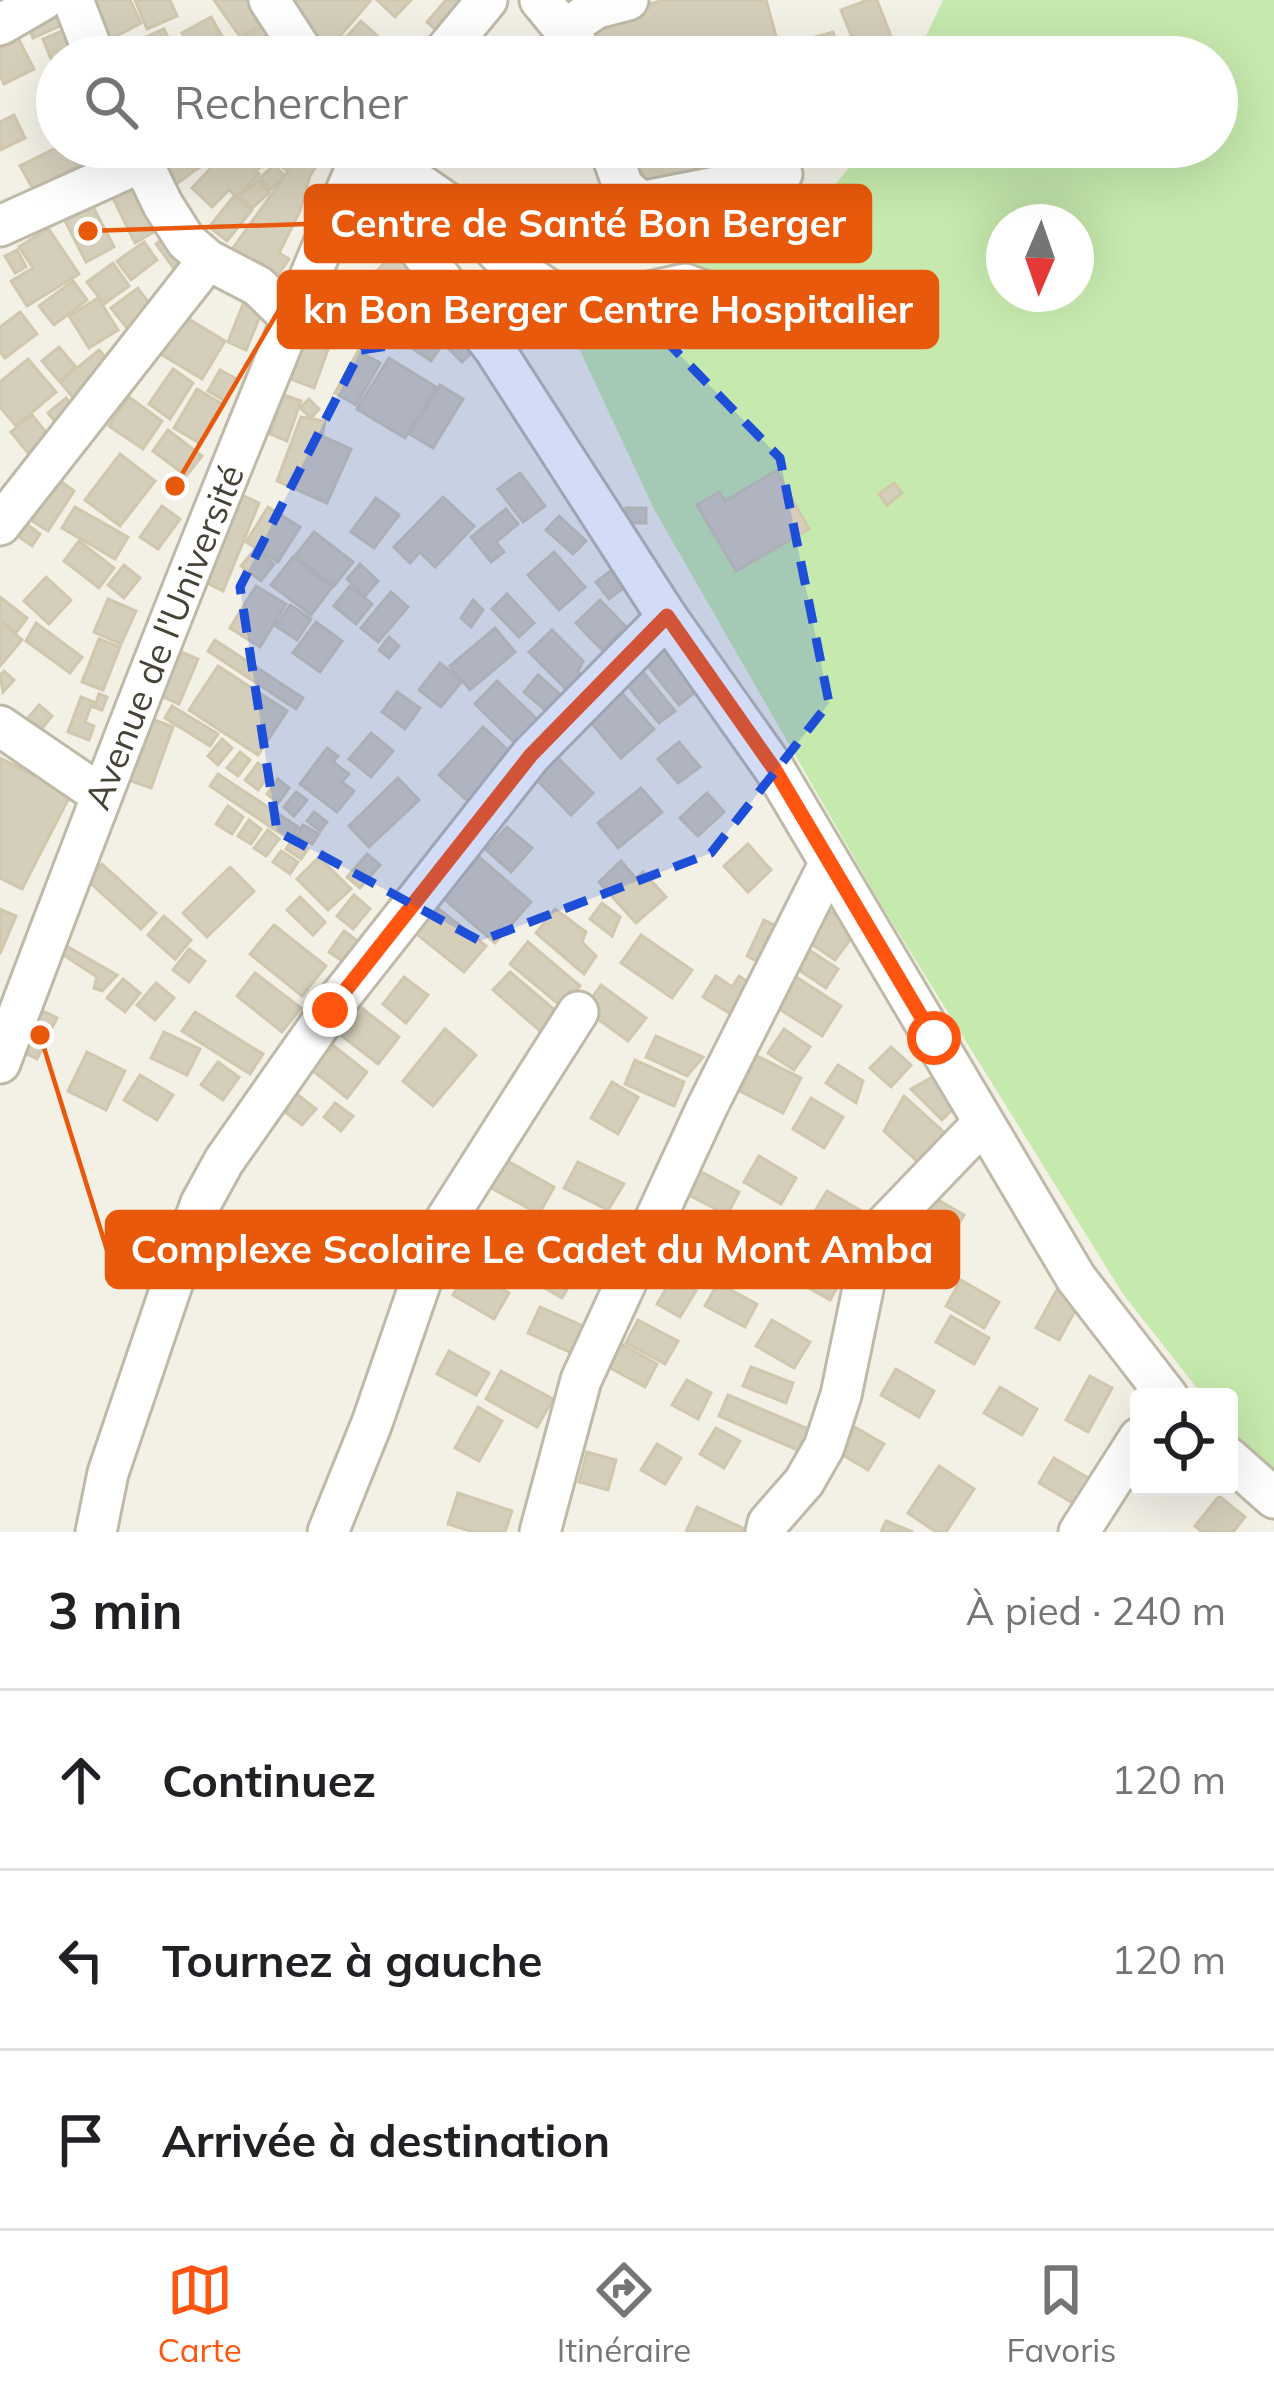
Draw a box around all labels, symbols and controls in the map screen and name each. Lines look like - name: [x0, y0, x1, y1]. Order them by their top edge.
- search box: [36, 36, 1238, 168]
- icon: search: [78, 69, 144, 135]
- text: Rechercher: [174, 74, 408, 130]
- callout: Centre de Santé Bon Berger: [306, 186, 870, 261]
- text: Centre de Santé Bon Berger: [330, 198, 847, 247]
- north arrow: [986, 204, 1094, 312]
- callout: kn Bon Berger Centre Hospitalier: [279, 272, 937, 347]
- text: kn Bon Berger Centre Hospitalier: [303, 284, 914, 333]
- street label: Avenue de l'Université: [74, 458, 253, 816]
- route end: [303, 983, 357, 1037]
- route start: [907, 1011, 961, 1065]
- callout: Complexe Scolaire Le Cadet du Mont Amba: [107, 1212, 958, 1287]
- text: Complexe Scolaire Le Cadet du Mont Amba: [131, 1224, 933, 1273]
- map controls: [1130, 1388, 1238, 1496]
- button: locate: [1130, 1388, 1238, 1496]
- text: 3 min: [48, 1578, 183, 1642]
- text: À pied · 240 m: [966, 1586, 1226, 1635]
- icon: ahead: [48, 1747, 114, 1813]
- text: Continuez: [162, 1752, 376, 1808]
- text: 120 m: [1111, 1755, 1226, 1804]
- icon: left: [48, 1927, 114, 1993]
- text: Tournez à gauche: [162, 1932, 542, 1988]
- text: 120 m: [1111, 1935, 1226, 1984]
- icon: arrive: [48, 2107, 114, 2173]
- text: Arrivée à destination: [162, 2112, 610, 2168]
- tab: Carte: [158, 2257, 242, 2370]
- tab: Itinéraire: [557, 2257, 691, 2370]
- tab: Favoris: [1007, 2257, 1116, 2370]

